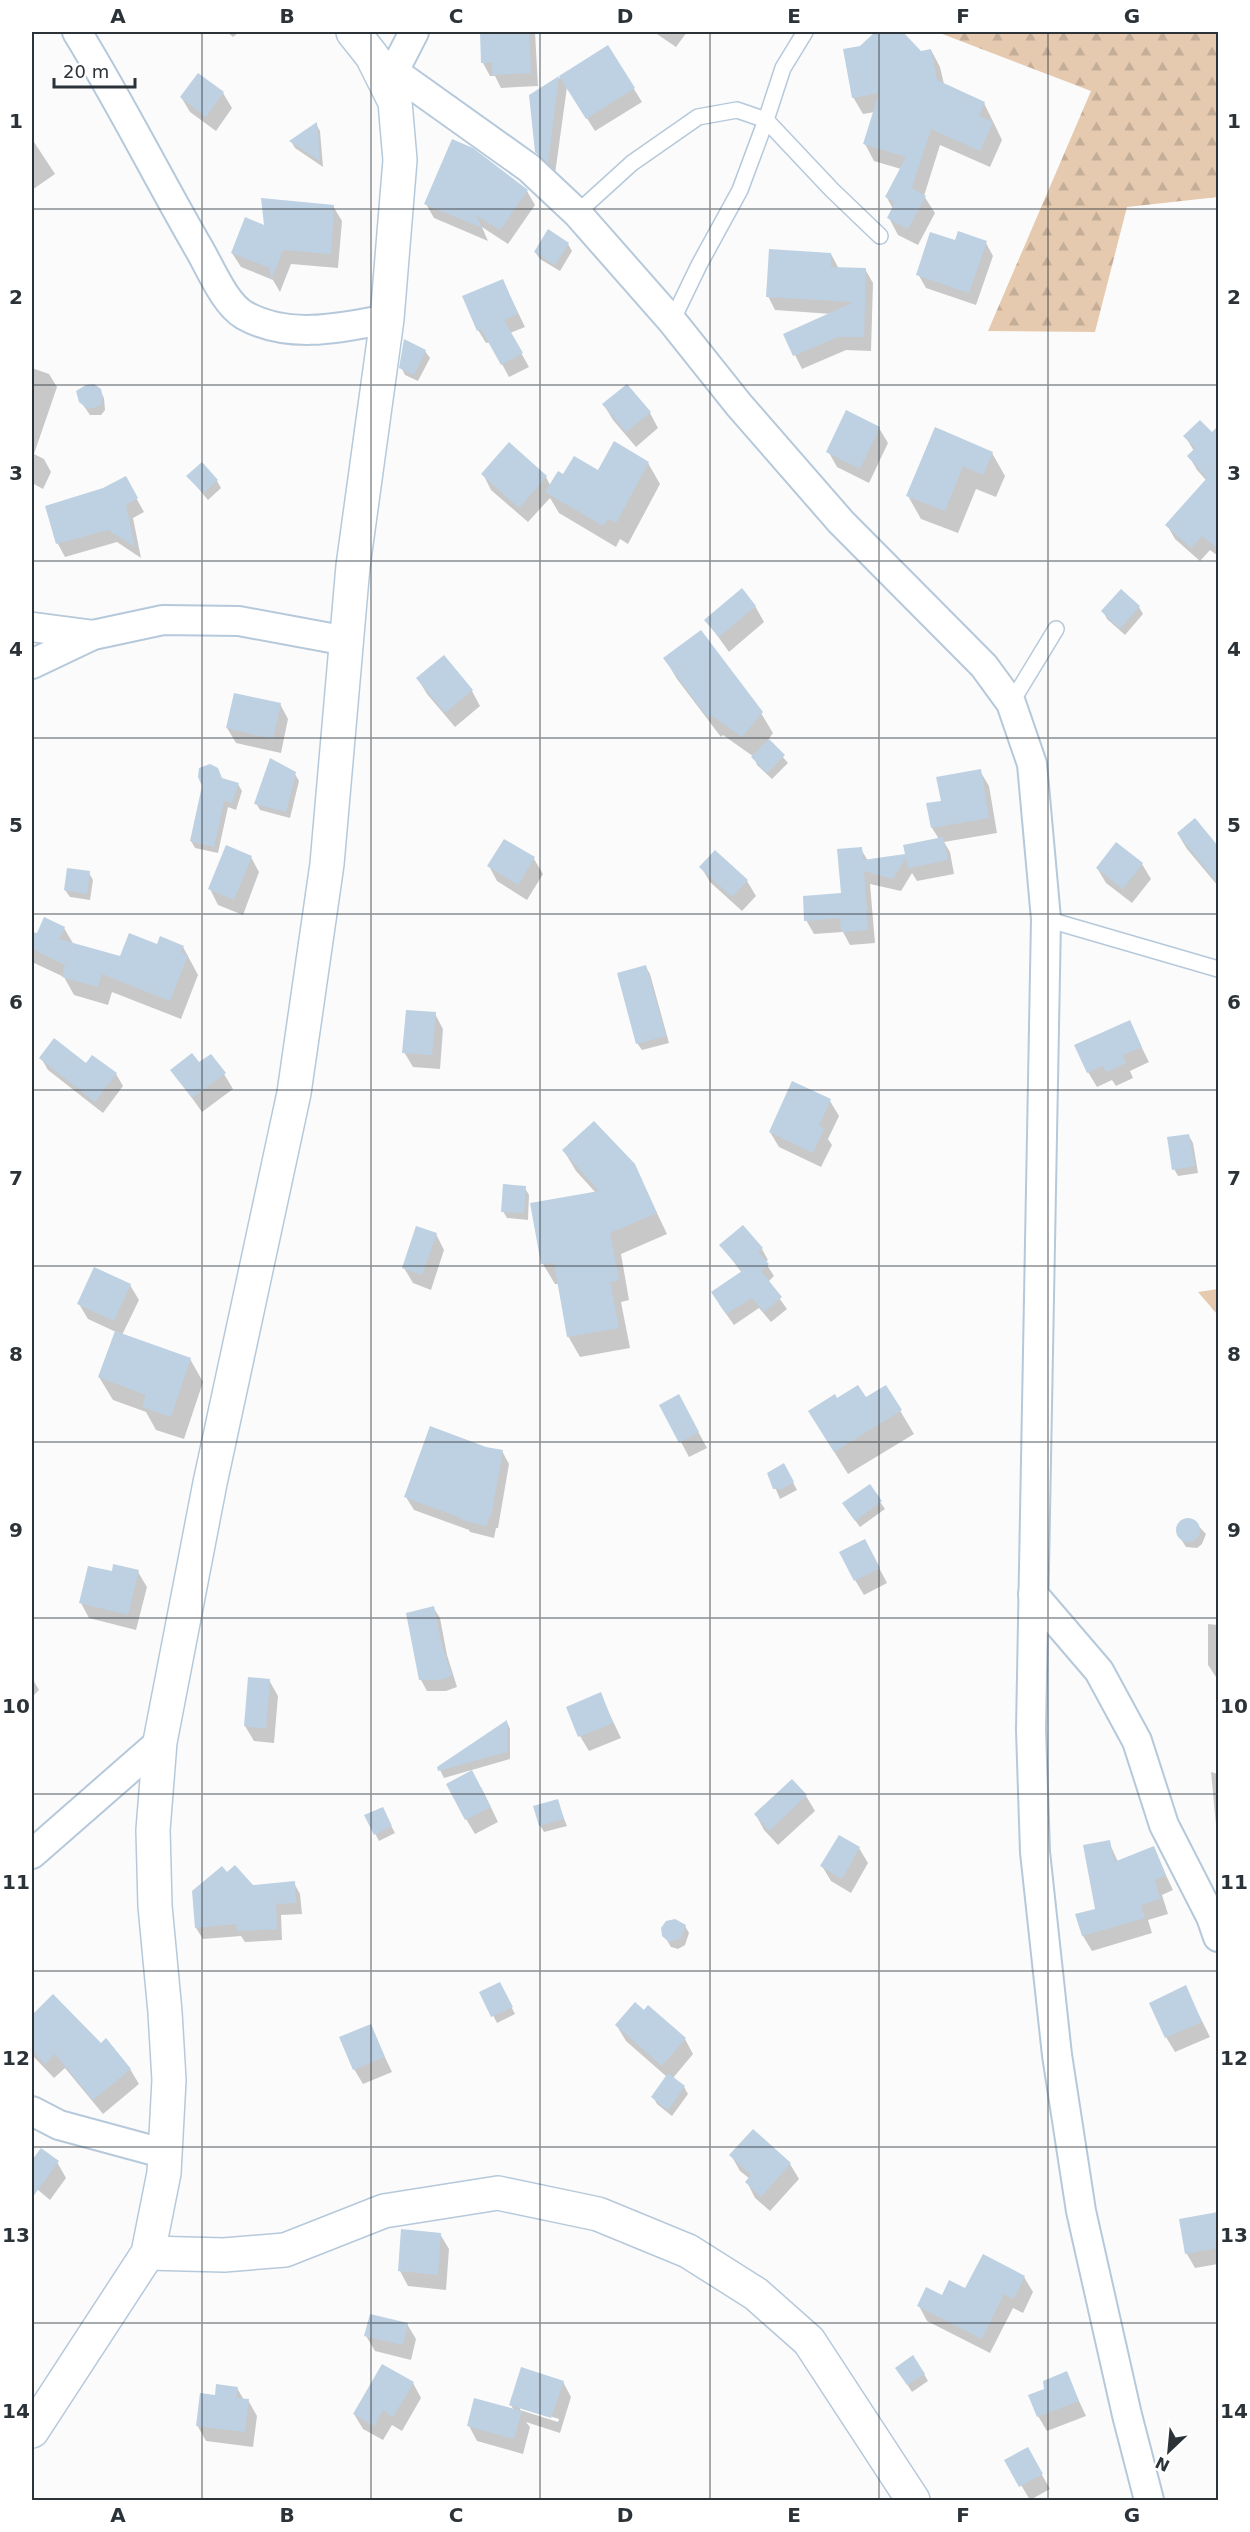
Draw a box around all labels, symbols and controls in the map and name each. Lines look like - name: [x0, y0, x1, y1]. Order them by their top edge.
- text: A: [110, 4, 126, 28]
- text: B: [279, 4, 295, 28]
- text: C: [449, 4, 463, 28]
- text: D: [617, 4, 633, 28]
- text: E: [787, 4, 801, 28]
- text: F: [956, 4, 970, 28]
- text: G: [1124, 4, 1140, 28]
- scale bar: [54, 51, 135, 89]
- text: 20 m: [63, 61, 109, 82]
- text: 1: [9, 109, 23, 133]
- text: 1: [1227, 109, 1241, 133]
- text: 2: [9, 285, 23, 309]
- text: 2: [1227, 285, 1241, 309]
- text: 3: [9, 461, 23, 485]
- text: 3: [1227, 461, 1241, 485]
- text: 4: [9, 637, 23, 661]
- text: 4: [1227, 637, 1241, 661]
- text: 5: [9, 813, 23, 837]
- text: 5: [1227, 813, 1241, 837]
- text: 6: [9, 990, 23, 1014]
- text: 6: [1227, 990, 1241, 1014]
- text: 7: [9, 1166, 23, 1190]
- text: 7: [1227, 1166, 1241, 1190]
- text: 8: [9, 1342, 23, 1366]
- text: 8: [1227, 1342, 1241, 1366]
- text: 9: [9, 1518, 23, 1542]
- text: 9: [1227, 1518, 1241, 1542]
- text: 10: [2, 1694, 30, 1718]
- text: 10: [1220, 1694, 1248, 1718]
- text: 11: [2, 1870, 30, 1894]
- text: 11: [1220, 1870, 1248, 1894]
- text: 12: [2, 2046, 30, 2070]
- text: 12: [1220, 2046, 1248, 2070]
- text: 13: [2, 2223, 30, 2247]
- text: 13: [1220, 2223, 1248, 2247]
- text: 14: [2, 2399, 30, 2423]
- text: 14: [1220, 2399, 1248, 2423]
- north arrow: [1139, 2421, 1199, 2481]
- text: N: [1152, 2453, 1173, 2476]
- text: A: [110, 2503, 126, 2527]
- text: B: [279, 2503, 295, 2527]
- text: C: [449, 2503, 463, 2527]
- text: D: [617, 2503, 633, 2527]
- text: E: [787, 2503, 801, 2527]
- text: F: [956, 2503, 970, 2527]
- text: G: [1124, 2503, 1140, 2527]

